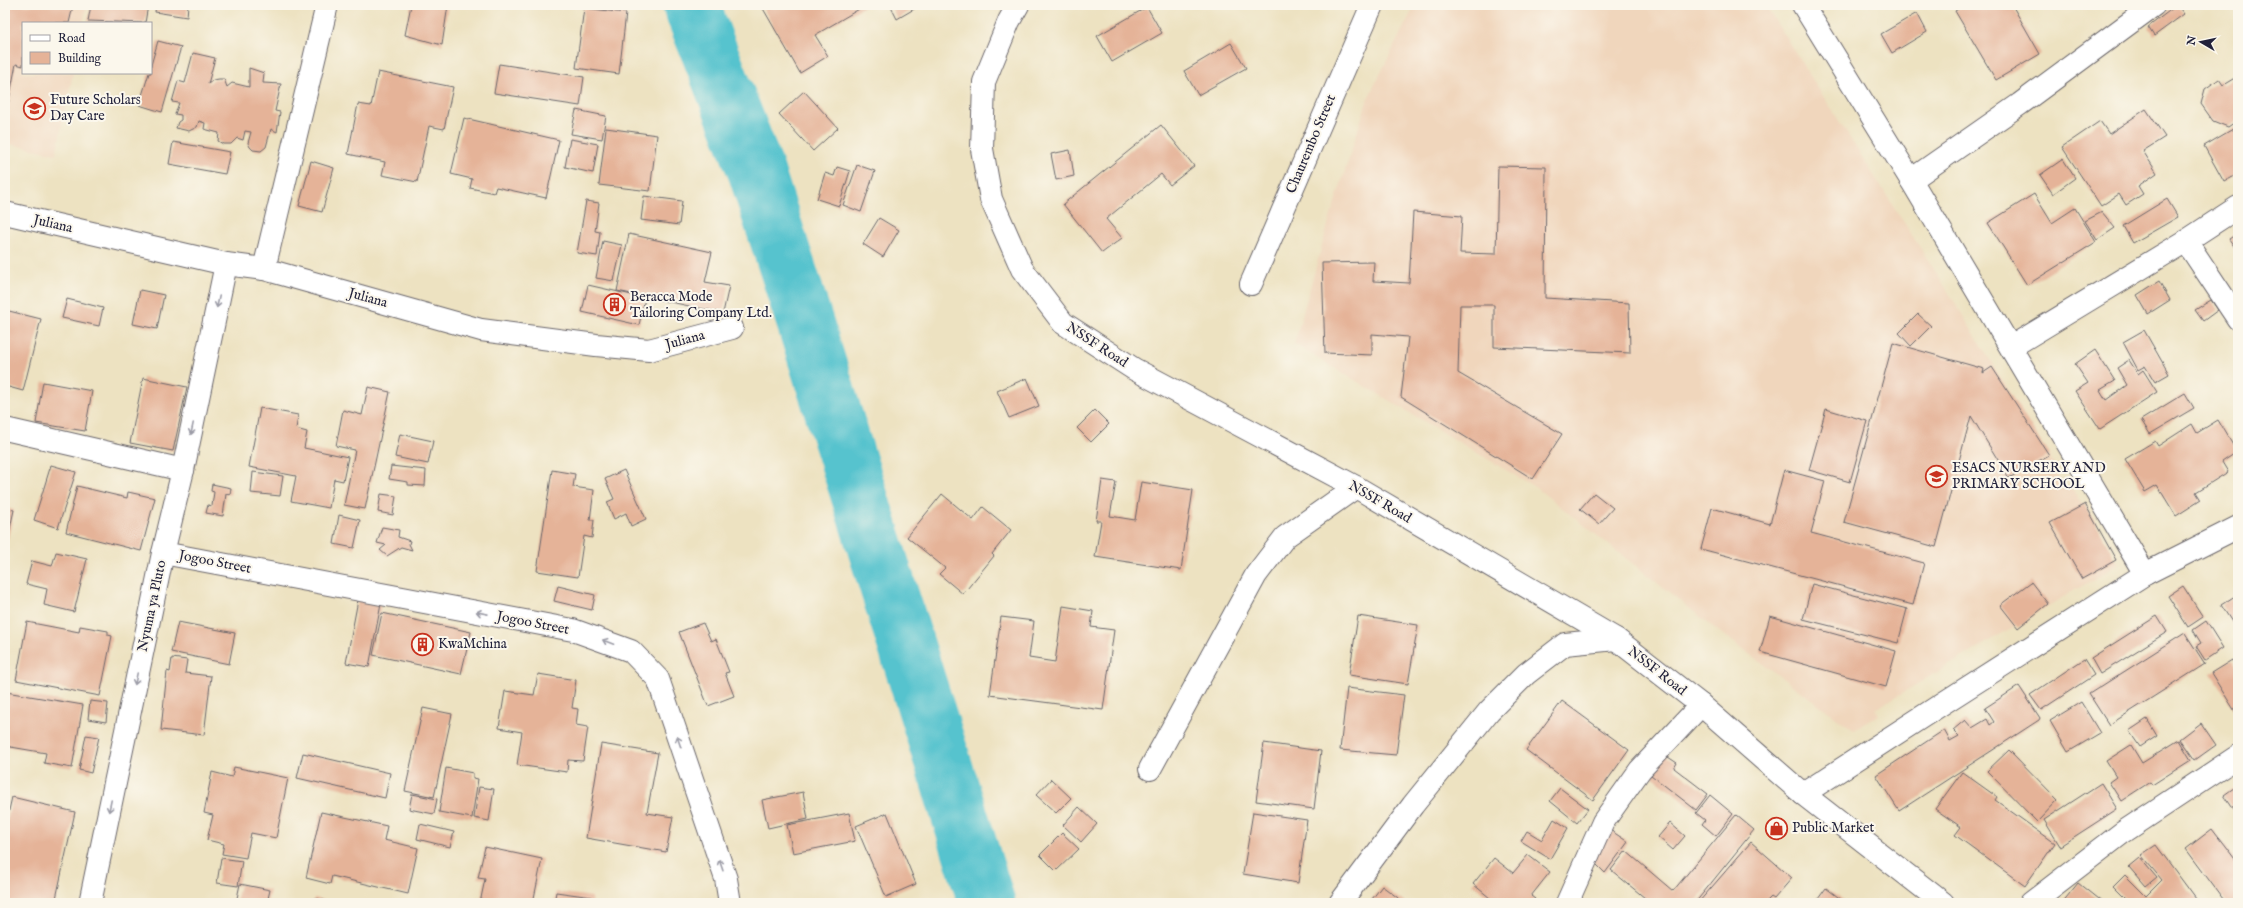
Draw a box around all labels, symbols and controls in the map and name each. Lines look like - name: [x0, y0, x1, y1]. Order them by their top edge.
- legend: [22, 22, 152, 74]
- north arrow: [2181, 22, 2221, 62]
- text: Road: [58, 31, 86, 46]
- text: N: [2184, 34, 2200, 47]
- text: Building: [58, 51, 102, 66]
- place label: Future Scholars Day Care: [50, 91, 141, 125]
- street label: Chaurembo Street: [1282, 92, 1340, 196]
- school or university icon: Future Scholars Day Care: [22, 95, 48, 121]
- street label: Juliana: [30, 210, 75, 237]
- street label: Juliana: [345, 284, 390, 312]
- place label: Beracca Mode Tailoring Company Ltd.: [630, 288, 772, 322]
- building icon: Beracca Mode Tailoring Company Ltd.: [601, 292, 627, 318]
- one-way arrow: [214, 295, 222, 308]
- street label: NSSF Road: [1063, 318, 1132, 372]
- street label: Juliana: [662, 326, 707, 354]
- one-way arrow: [187, 422, 195, 435]
- place label: ESACS NURSERY AND PRIMARY SCHOOL: [1952, 459, 2106, 493]
- school or university icon: ESACS NURSERY AND PRIMARY SCHOOL: [1924, 463, 1950, 489]
- street label: NSSF Road: [1345, 477, 1415, 528]
- street label: Jogoo Street: [175, 546, 253, 578]
- street label: Nyuma ya Pluto: [134, 558, 171, 653]
- street label: Jogoo Street: [493, 607, 571, 639]
- one-way arrow: [475, 609, 488, 617]
- building icon: KwaMchina: [409, 631, 435, 657]
- place label: KwaMchina: [438, 635, 508, 653]
- one-way arrow: [603, 637, 615, 645]
- street label: NSSF Road: [1624, 642, 1691, 700]
- one-way arrow: [132, 672, 140, 685]
- one-way arrow: [675, 736, 683, 748]
- one-way arrow: [105, 799, 113, 812]
- shop icon: Public Market: [1764, 815, 1790, 841]
- place label: Public Market: [1792, 819, 1874, 837]
- one-way arrow: [717, 859, 724, 872]

